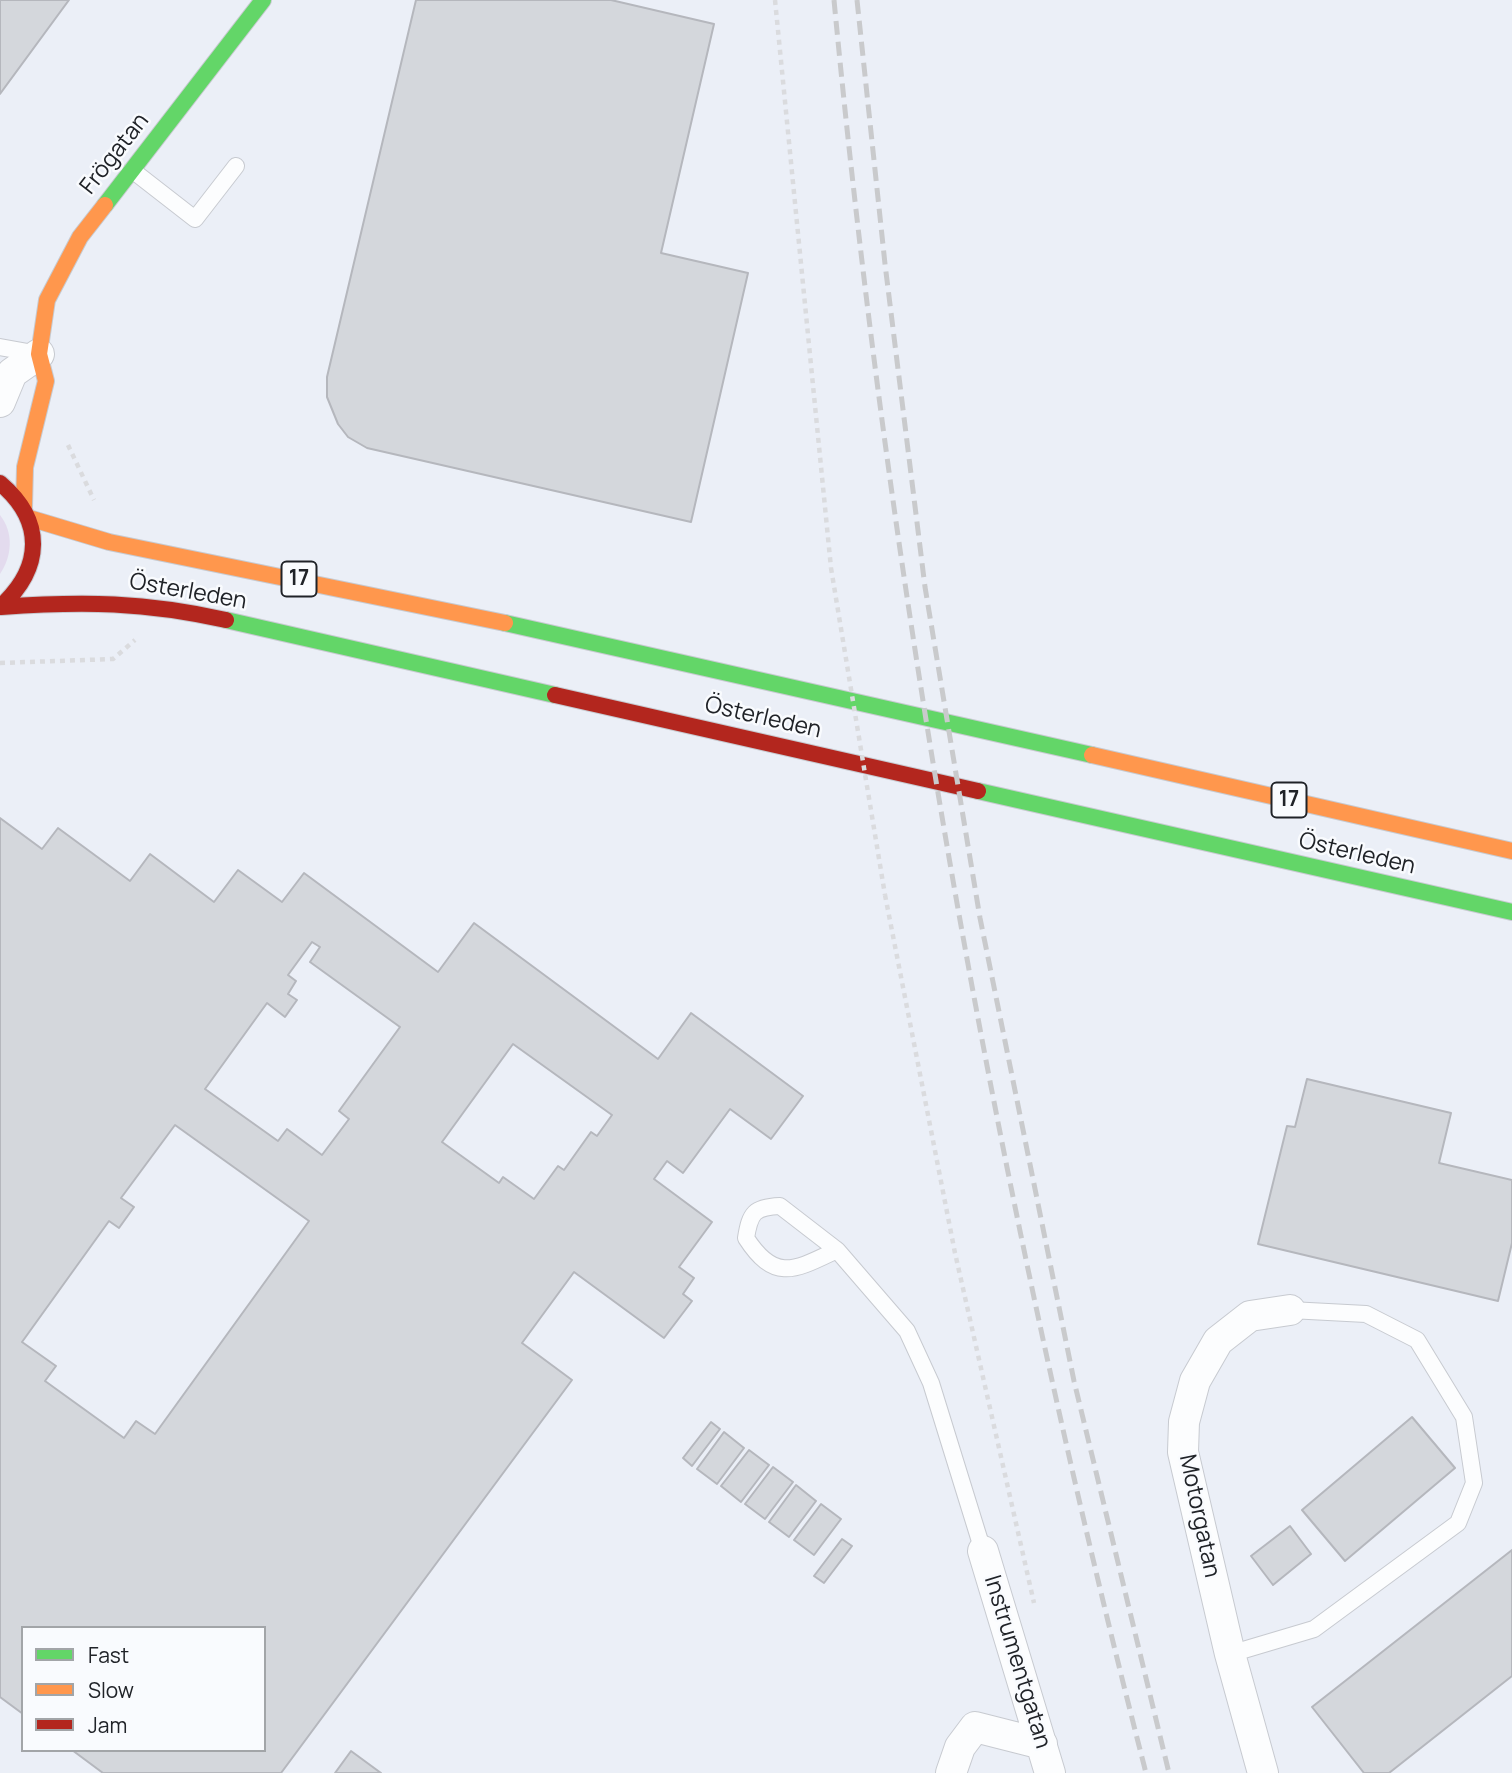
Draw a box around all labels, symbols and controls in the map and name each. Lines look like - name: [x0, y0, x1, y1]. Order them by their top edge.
- street label: Frögatan: [75, 108, 155, 200]
- road number: 17: [282, 562, 316, 596]
- street label: Österleden: [127, 568, 249, 616]
- street label: Österleden: [702, 691, 824, 745]
- road number: 17: [1272, 782, 1306, 818]
- street label: Österleden: [1296, 827, 1418, 881]
- street label: Motorgatan: [1172, 1452, 1226, 1580]
- street label: Instrumentgatan: [978, 1572, 1056, 1752]
- legend: [21, 1626, 266, 1752]
- text: Fast: [88, 1641, 129, 1669]
- text: Slow: [88, 1676, 134, 1704]
- text: Jam: [88, 1711, 127, 1739]

